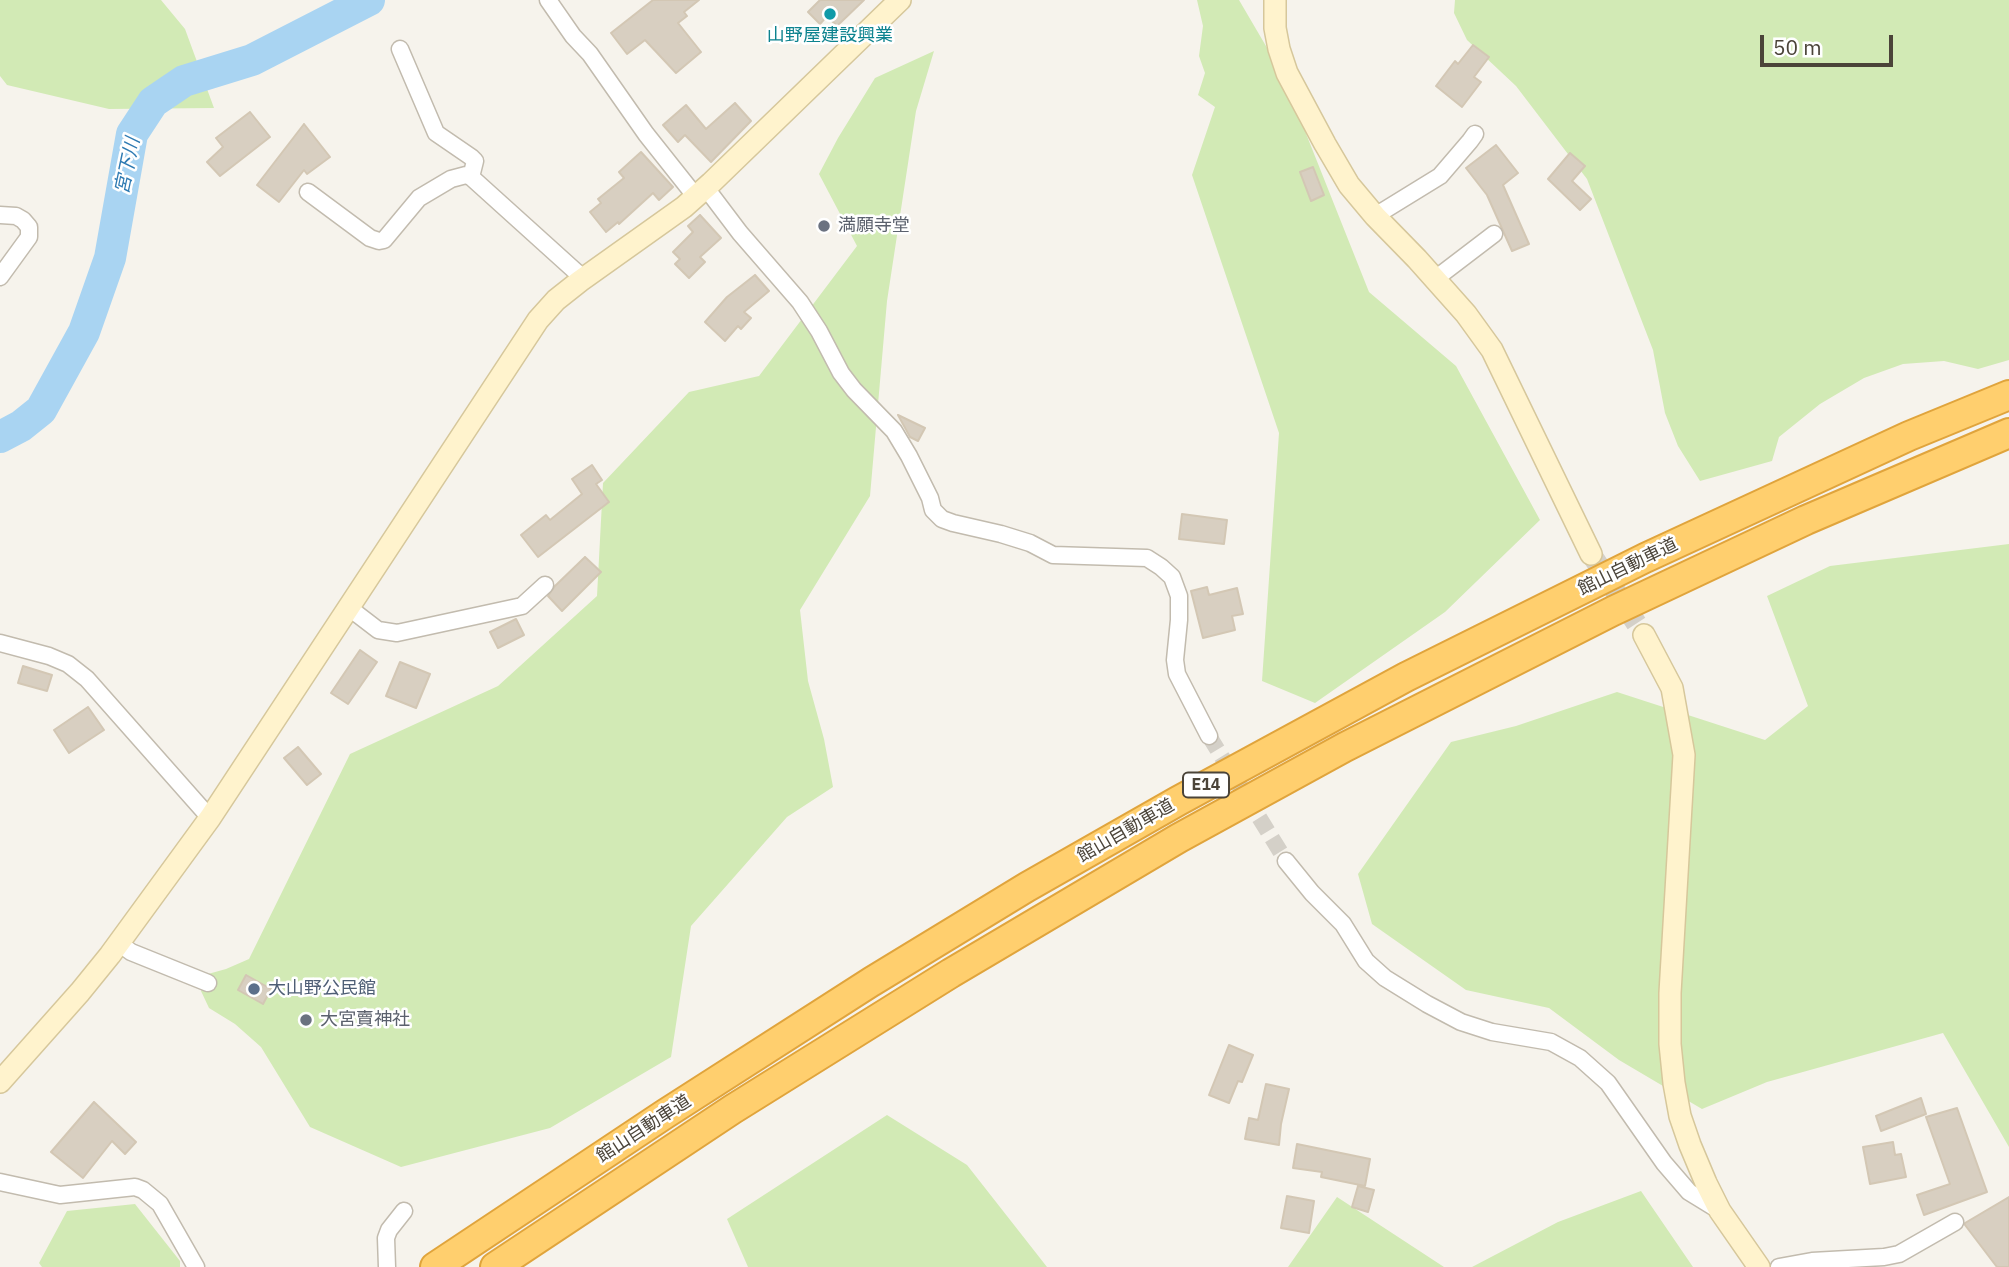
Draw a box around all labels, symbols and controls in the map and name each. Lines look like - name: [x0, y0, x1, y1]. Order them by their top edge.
- marker: 山野屋建設興業: [822, 6, 838, 22]
- scale bar: [1764, 21, 1897, 65]
- place label: 山野屋建設興業: [767, 25, 893, 47]
- text: 50 m: [1773, 33, 1822, 61]
- water label: 宮下川: [111, 136, 145, 196]
- place label: 満願寺堂: [838, 215, 910, 237]
- marker: 満願寺堂: [816, 218, 832, 234]
- street label: 館山自動車道: [1575, 534, 1681, 600]
- road number: E14: [1183, 772, 1229, 798]
- street label: 館山自動車道: [1074, 795, 1178, 867]
- place label: 大山野公民館: [268, 978, 376, 1000]
- marker: 大山野公民館: [246, 981, 262, 997]
- place label: 大宮賣神社: [320, 1009, 410, 1031]
- marker: 大宮賣神社: [298, 1012, 314, 1028]
- street label: 館山自動車道: [593, 1091, 695, 1167]

